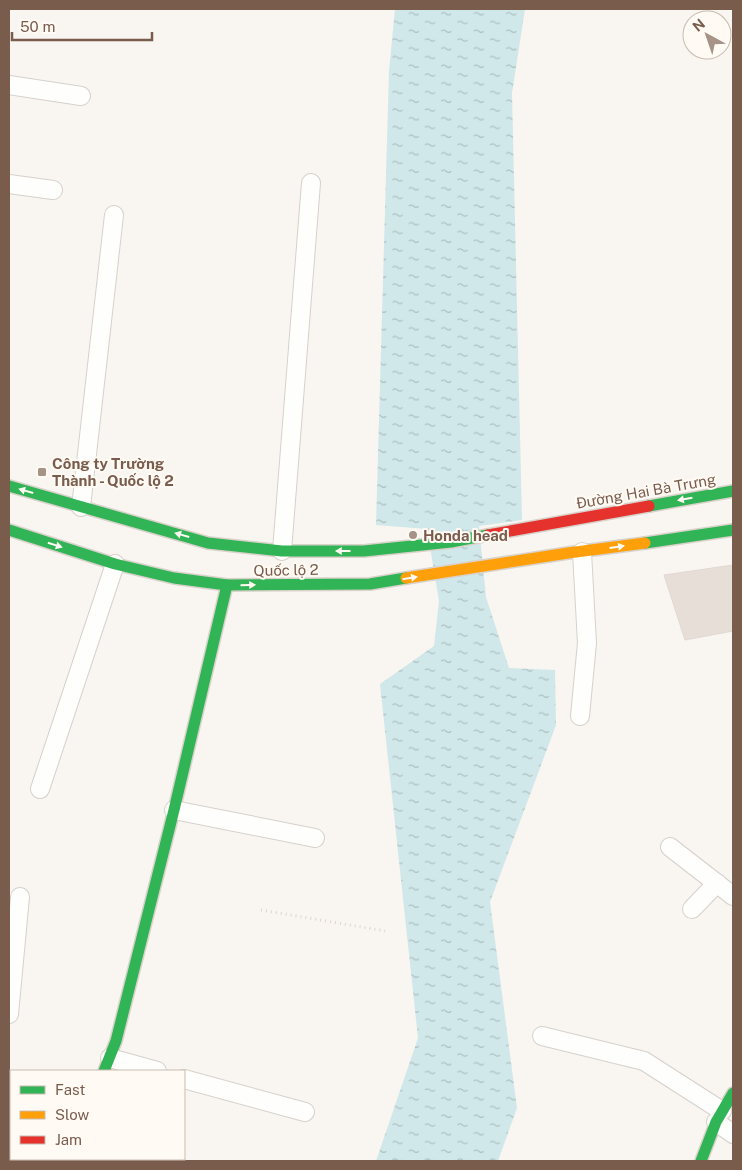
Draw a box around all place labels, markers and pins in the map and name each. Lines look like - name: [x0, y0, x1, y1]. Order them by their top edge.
- place label: Công ty Trường Thành - Quốc lộ 2: [52, 455, 174, 489]
- marker: Công ty Trường Thành - Quốc lộ 2: [36, 466, 48, 478]
- place label: Honda head: [423, 527, 508, 544]
- marker: Honda head: [407, 529, 419, 541]

